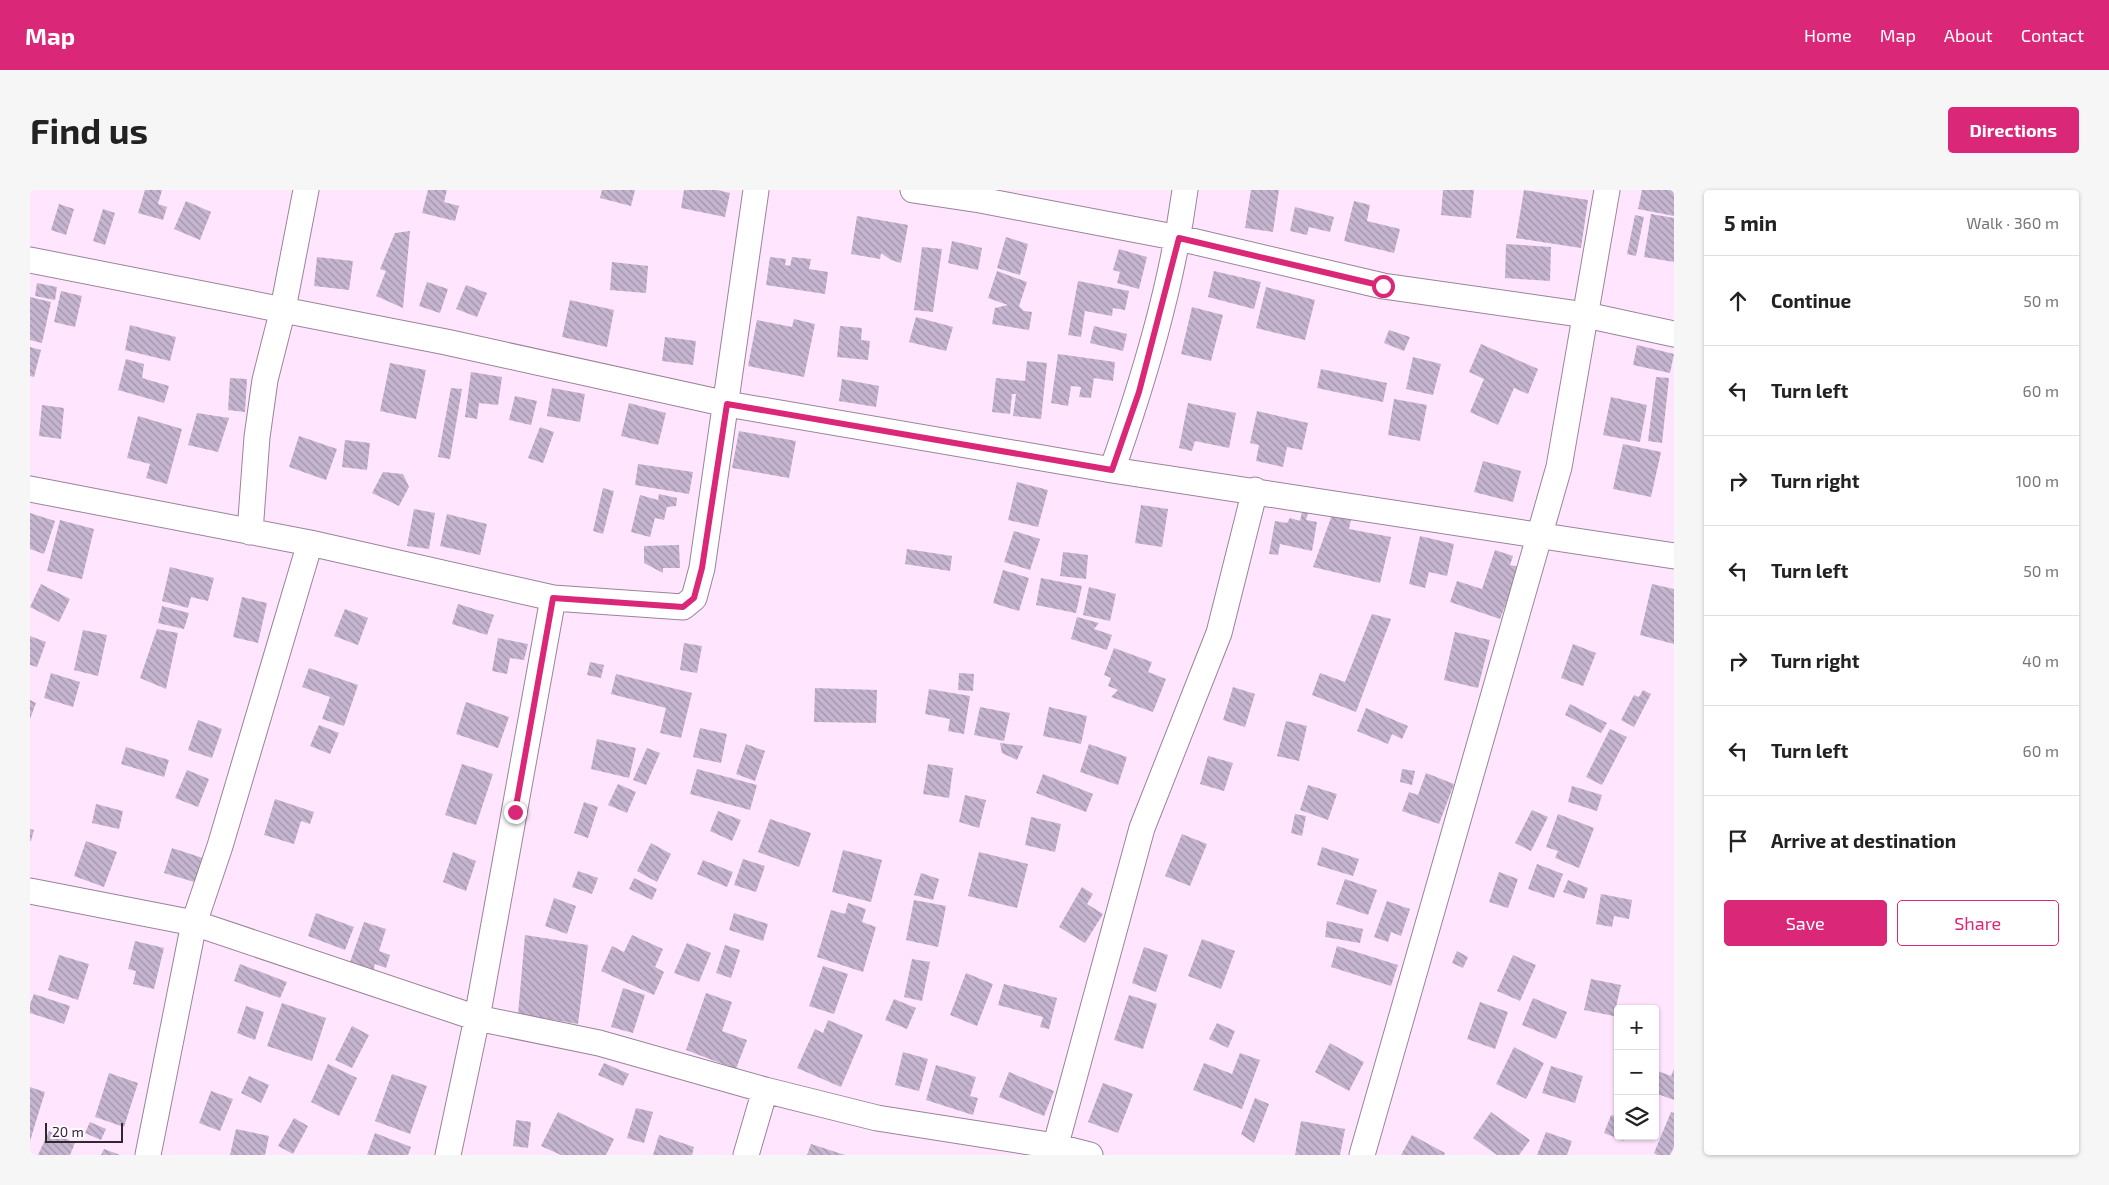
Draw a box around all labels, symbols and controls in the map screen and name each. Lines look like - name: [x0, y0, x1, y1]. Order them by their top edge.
- text: Map: [25, 21, 75, 50]
- text: Home: [1804, 24, 1852, 46]
- text: Map: [1880, 24, 1916, 46]
- text: About: [1944, 24, 1993, 46]
- text: Contact: [2021, 24, 2084, 46]
- button: Directions: [1948, 107, 2079, 153]
- text: Find us: [30, 109, 148, 151]
- text: 5 min: [1724, 210, 1777, 235]
- text: Walk · 360 m: [1966, 213, 2059, 232]
- route start: [1372, 275, 1395, 298]
- icon: ahead: [1724, 287, 1752, 315]
- text: Continue: [1771, 289, 1851, 312]
- text: 50 m: [2023, 291, 2059, 310]
- icon: left: [1724, 377, 1752, 405]
- text: Turn left: [1771, 379, 1848, 402]
- text: 60 m: [2023, 381, 2059, 400]
- icon: right: [1724, 467, 1752, 495]
- text: Turn right: [1771, 469, 1859, 492]
- text: 100 m: [2016, 471, 2059, 490]
- icon: left: [1724, 557, 1752, 585]
- text: Turn left: [1771, 559, 1848, 582]
- text: 50 m: [2023, 561, 2059, 580]
- icon: right: [1724, 647, 1752, 675]
- text: Turn right: [1771, 649, 1859, 672]
- text: 40 m: [2022, 651, 2059, 670]
- icon: left: [1724, 737, 1752, 765]
- text: Turn left: [1771, 739, 1848, 762]
- text: 60 m: [2023, 741, 2059, 760]
- route end: [504, 801, 527, 824]
- icon: arrive: [1724, 827, 1752, 855]
- text: Arrive at destination: [1771, 829, 1956, 852]
- button: Save: [1724, 900, 1887, 946]
- button: Share: [1897, 900, 2059, 946]
- map controls: [1614, 1005, 1659, 1140]
- button: +: [1614, 1005, 1659, 1050]
- button: −: [1614, 1050, 1659, 1095]
- button: layers: [1614, 1095, 1659, 1140]
- scale bar: [45, 1120, 122, 1143]
- text: 20 m: [52, 1123, 84, 1140]

